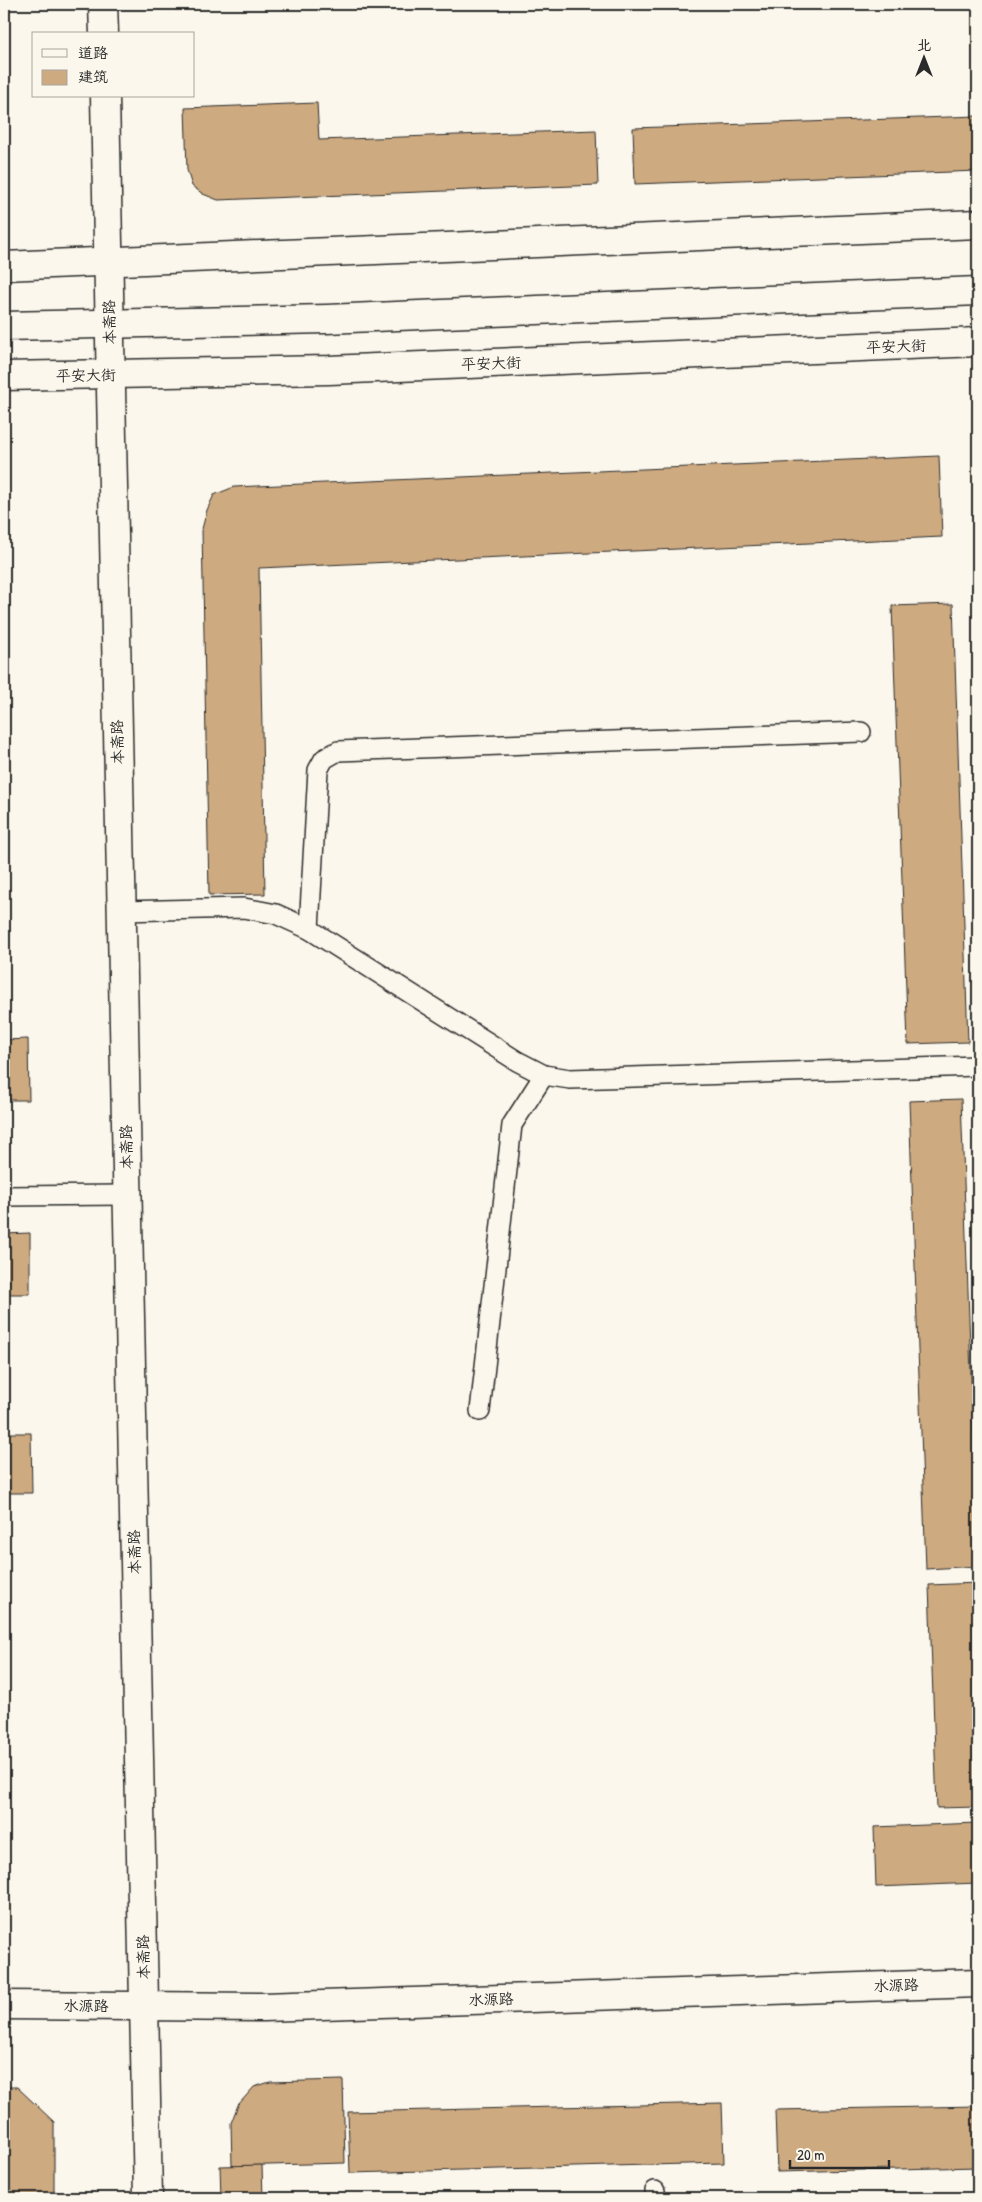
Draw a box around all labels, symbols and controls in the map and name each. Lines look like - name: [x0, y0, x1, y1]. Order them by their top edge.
- legend: [32, 32, 195, 98]
- north arrow: [900, 32, 950, 82]
- text: 北: [917, 35, 931, 54]
- text: 道路: [78, 42, 108, 63]
- text: 建筑: [78, 66, 108, 87]
- street label: 本斋路: [98, 299, 120, 345]
- street label: 平安大街: [866, 334, 926, 358]
- street label: 平安大街: [461, 351, 521, 375]
- street label: 平安大街: [56, 364, 116, 386]
- street label: 本斋路: [106, 719, 128, 765]
- street label: 本斋路: [115, 1124, 137, 1170]
- street label: 本斋路: [123, 1529, 145, 1575]
- street label: 本斋路: [132, 1934, 154, 1980]
- street label: 水源路: [873, 1974, 919, 1996]
- street label: 水源路: [468, 1988, 514, 2010]
- street label: 水源路: [63, 1995, 109, 2016]
- scale bar: [790, 2137, 888, 2169]
- text: 20 m: [797, 2144, 824, 2165]

